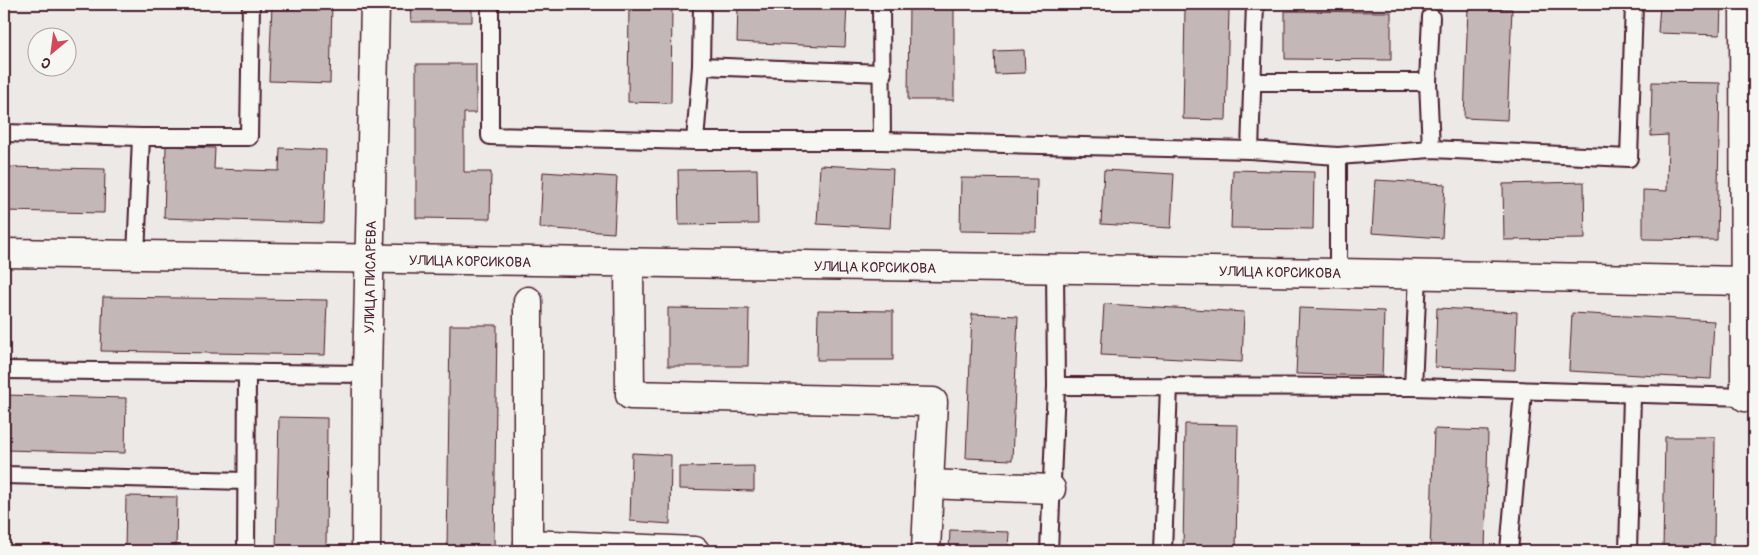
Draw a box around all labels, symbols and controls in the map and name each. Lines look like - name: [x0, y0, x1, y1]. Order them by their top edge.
- north arrow: [28, 28, 78, 78]
- text: С: [38, 53, 54, 72]
- street label: УЛИЦА ПИСАРЕВА: [361, 220, 380, 334]
- street label: УЛИЦА КОРСИКОВА: [409, 252, 531, 271]
- street label: УЛИЦА КОРСИКОВА: [814, 258, 936, 277]
- street label: УЛИЦА КОРСИКОВА: [1219, 263, 1341, 282]

